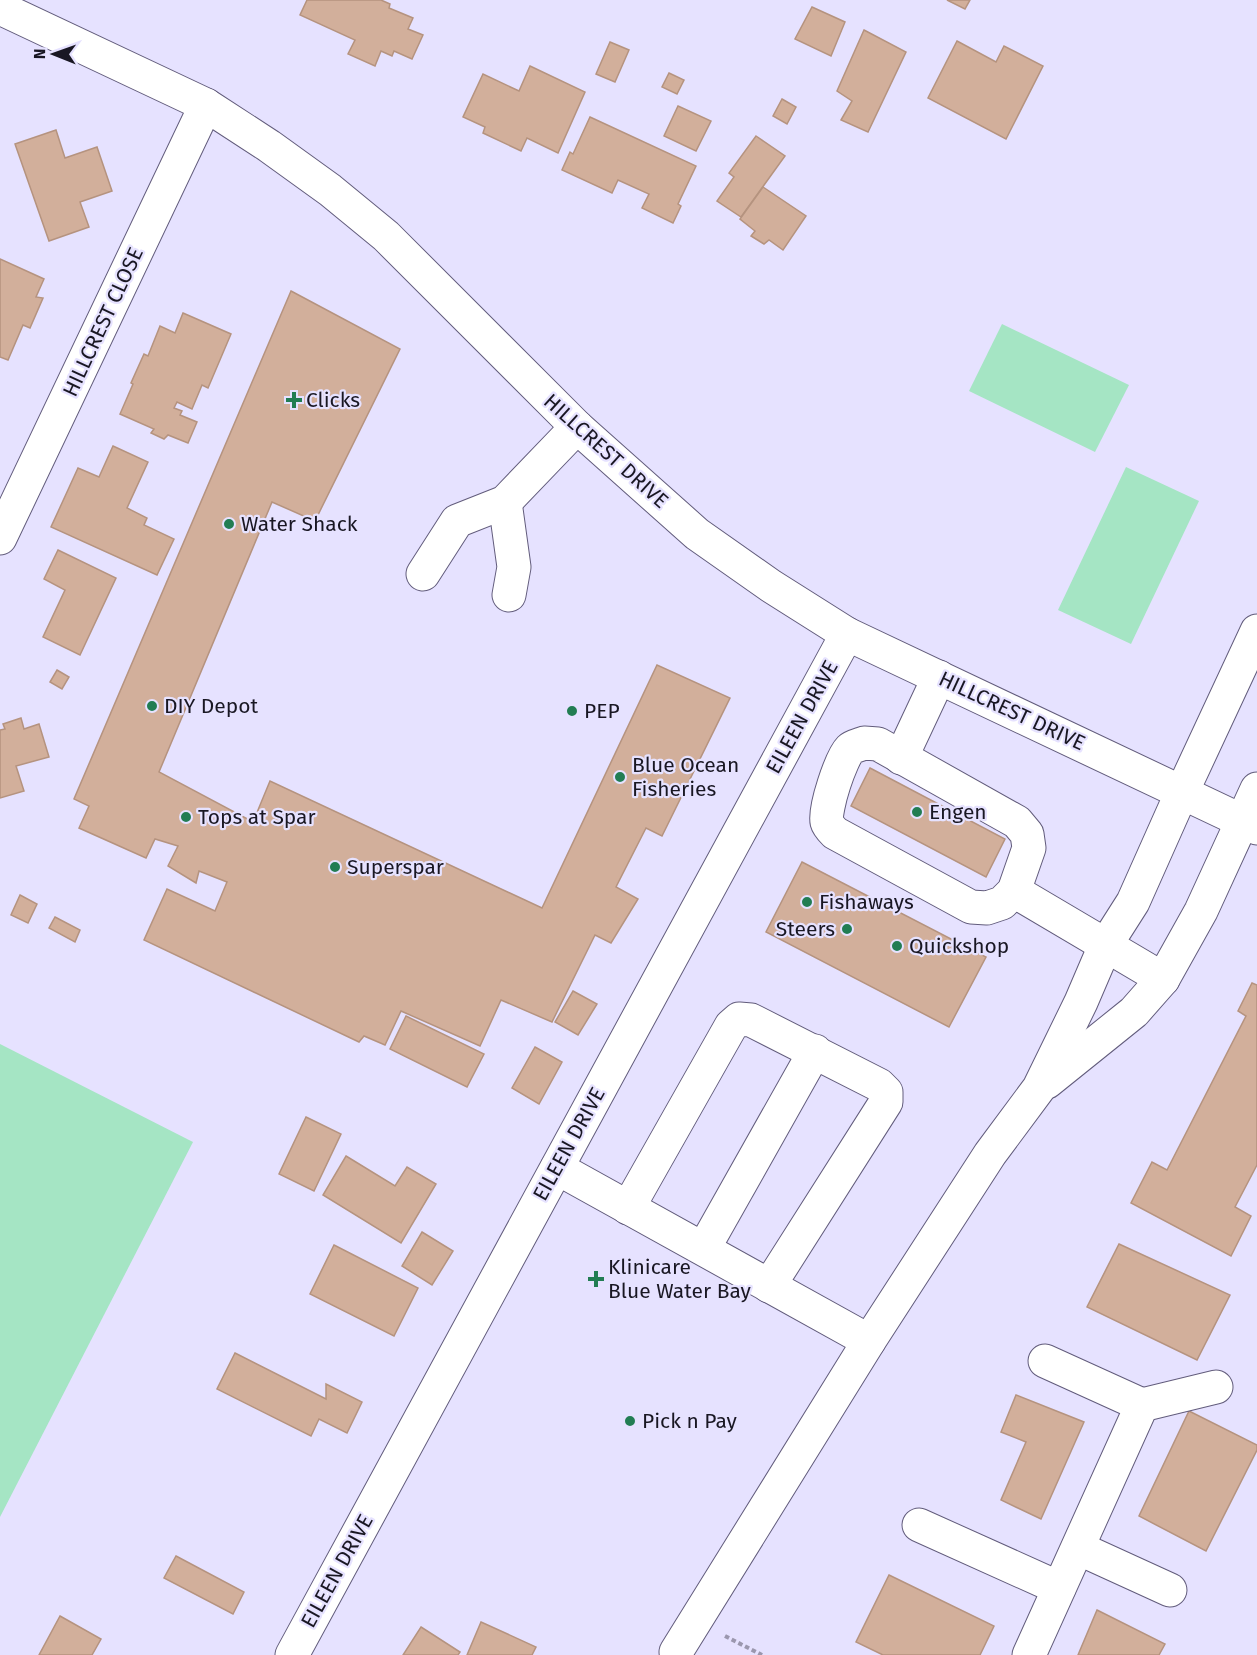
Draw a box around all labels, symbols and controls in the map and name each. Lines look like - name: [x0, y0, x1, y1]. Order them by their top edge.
- north arrow: [24, 24, 84, 84]
- text: N: [30, 48, 49, 59]
- street label: HILLCREST CLOSE: [57, 243, 149, 401]
- place label: Clicks: [306, 387, 360, 413]
- street label: HILLCREST DRIVE: [538, 388, 674, 514]
- marker: Clicks: [287, 393, 301, 407]
- place label: Water Shack: [241, 511, 358, 537]
- marker: Water Shack: [222, 517, 236, 531]
- street label: EILEEN DRIVE: [760, 656, 844, 778]
- street label: HILLCREST DRIVE: [935, 666, 1089, 756]
- place label: DIY Depot: [164, 693, 259, 719]
- place label: PEP: [584, 698, 620, 724]
- marker: DIY Depot: [145, 699, 159, 713]
- marker: PEP: [565, 704, 579, 718]
- place label: Blue Ocean Fisheries: [632, 752, 739, 802]
- marker: Blue Ocean Fisheries: [613, 770, 627, 784]
- place label: Engen: [929, 799, 987, 825]
- place label: Tops at Spar: [198, 804, 316, 830]
- marker: Engen: [910, 805, 924, 819]
- marker: Tops at Spar: [179, 810, 193, 824]
- place label: Superspar: [347, 854, 444, 880]
- marker: Superspar: [328, 860, 342, 874]
- place label: Fishaways: [819, 889, 914, 915]
- marker: Fishaways: [800, 895, 814, 909]
- place label: Steers: [776, 916, 835, 942]
- marker: Steers: [840, 922, 854, 936]
- place label: Quickshop: [909, 933, 1009, 959]
- marker: Quickshop: [890, 939, 904, 953]
- street label: EILEEN DRIVE: [527, 1083, 611, 1205]
- place label: Klinicare Blue Water Bay: [608, 1254, 752, 1304]
- marker: Klinicare Blue Water Bay: [589, 1272, 603, 1286]
- place label: Pick n Pay: [642, 1408, 738, 1434]
- marker: Pick n Pay: [623, 1414, 637, 1428]
- street label: EILEEN DRIVE: [295, 1510, 379, 1632]

